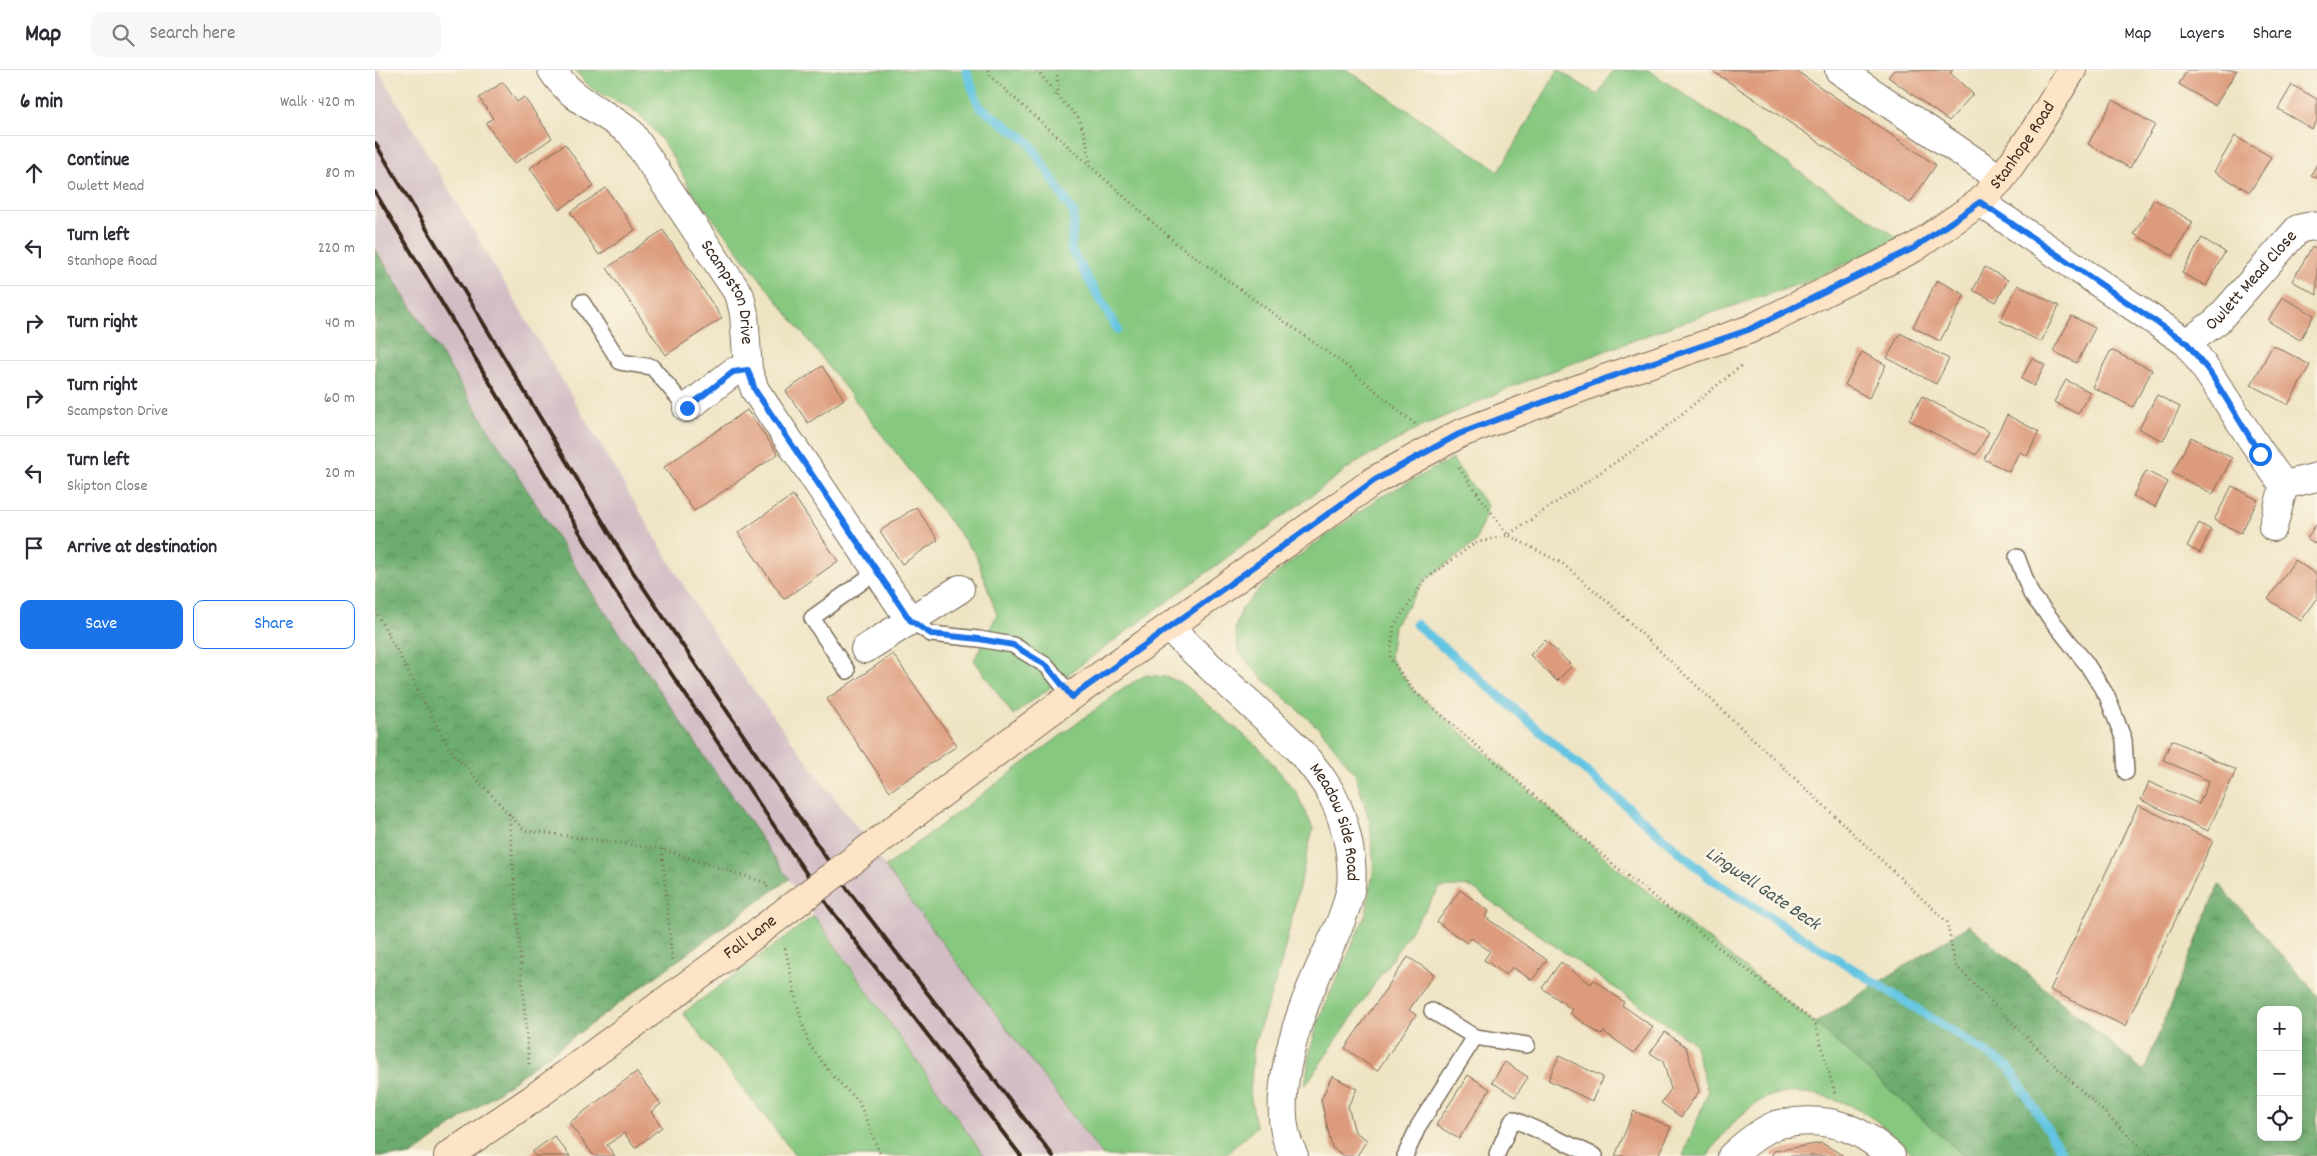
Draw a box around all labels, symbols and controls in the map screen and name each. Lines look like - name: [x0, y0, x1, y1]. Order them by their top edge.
- search box: [91, 12, 441, 57]
- text: Map: [25, 18, 61, 52]
- icon: search: [109, 21, 137, 49]
- text: Search here: [149, 21, 235, 48]
- text: Map: [2124, 22, 2151, 47]
- text: Layers: [2179, 22, 2225, 47]
- text: Share: [2253, 22, 2292, 47]
- text: 6 min: [20, 88, 63, 118]
- text: Walk · 420 m: [280, 91, 355, 114]
- street label: Stanhope Road: [1984, 97, 2062, 196]
- text: Continue: [67, 148, 129, 175]
- icon: ahead: [20, 159, 48, 187]
- text: 80 m: [325, 162, 355, 185]
- text: Owlett Mead: [67, 175, 144, 198]
- text: Turn left: [67, 223, 130, 250]
- street label: Owlett Mead Close: [2201, 225, 2304, 338]
- icon: left: [20, 234, 48, 262]
- street label: Scampston Drive: [694, 235, 759, 345]
- text: 220 m: [318, 237, 355, 260]
- text: Stanhope Road: [67, 250, 157, 273]
- icon: right: [20, 309, 48, 337]
- text: Turn right: [67, 310, 138, 337]
- text: 40 m: [325, 312, 355, 335]
- text: Turn right: [67, 373, 138, 400]
- icon: right: [20, 384, 48, 412]
- text: 60 m: [324, 387, 355, 410]
- route end: [676, 397, 699, 420]
- text: Scampston Drive: [67, 400, 168, 423]
- route start: [2249, 443, 2272, 466]
- text: Turn left: [67, 448, 130, 475]
- icon: left: [20, 459, 48, 487]
- text: 20 m: [325, 462, 355, 485]
- text: Skipton Close: [67, 475, 148, 498]
- icon: arrive: [20, 534, 48, 562]
- text: Arrive at destination: [67, 535, 217, 562]
- button: Save: [20, 600, 183, 649]
- button: Share: [193, 600, 355, 649]
- street label: Meadow Side Road: [1302, 758, 1364, 881]
- water label: Lingwell Gate Beck: [1699, 842, 1827, 940]
- street label: Fall Lane: [719, 909, 783, 966]
- map controls: [2257, 1006, 2302, 1141]
- button: +: [2257, 1006, 2302, 1051]
- button: −: [2257, 1051, 2302, 1096]
- button: locate: [2257, 1096, 2302, 1141]

